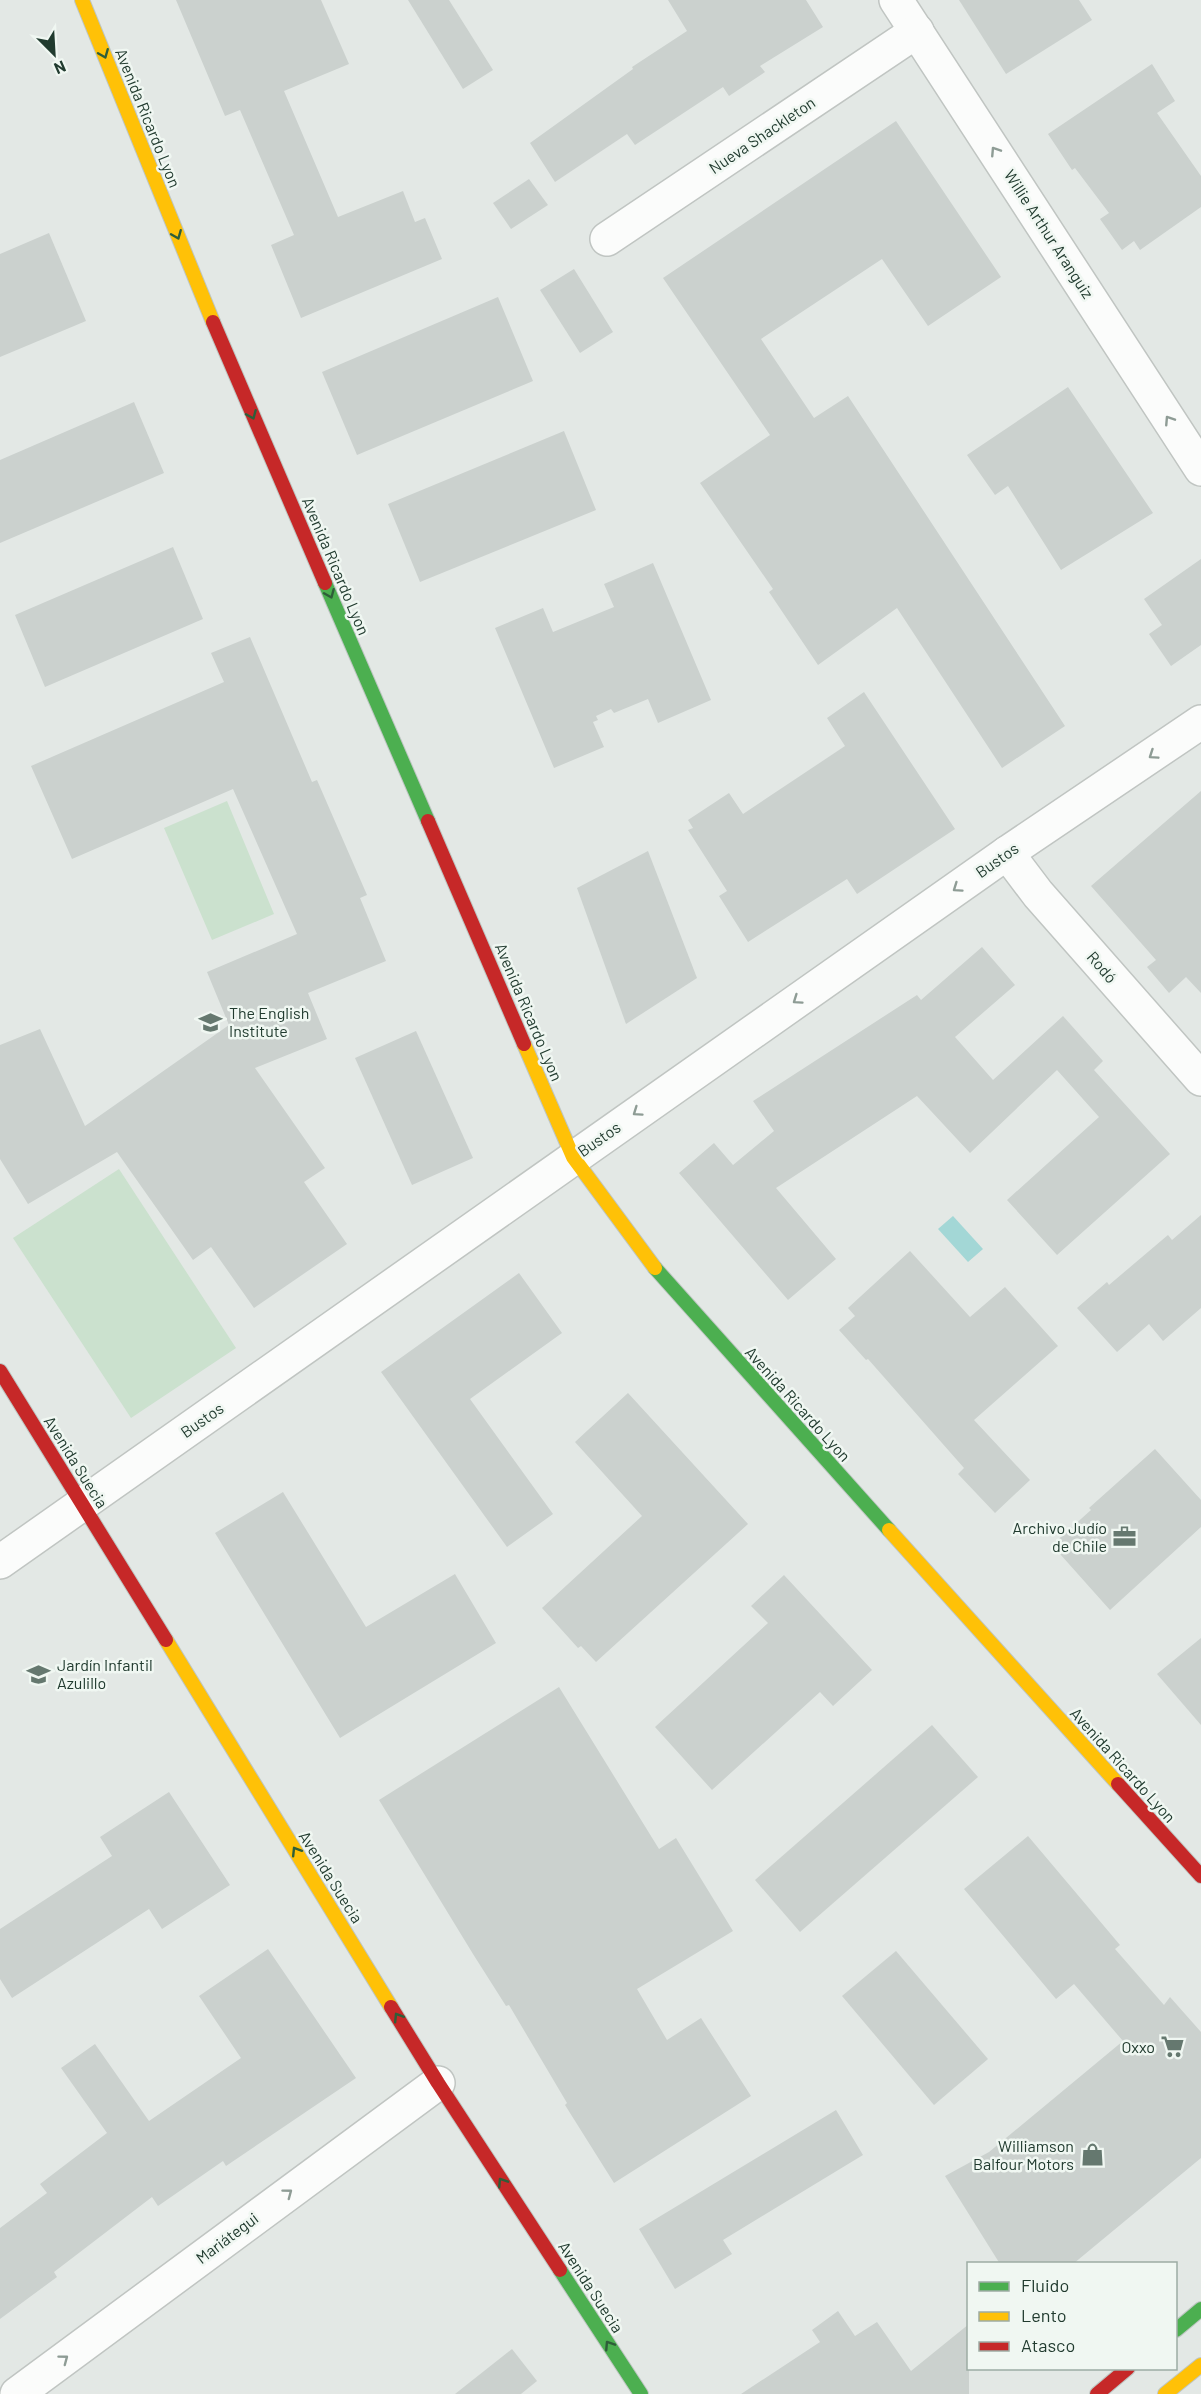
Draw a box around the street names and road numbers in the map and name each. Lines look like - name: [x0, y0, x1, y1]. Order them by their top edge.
- street label: Avenida Ricardo Lyon: [112, 46, 185, 190]
- street label: Nueva Shackleton: [705, 92, 818, 177]
- street label: Willie Arthur Aranguiz: [1001, 166, 1098, 302]
- street label: Avenida Ricardo Lyon: [299, 494, 374, 638]
- street label: Bustos: [972, 838, 1022, 881]
- street label: Avenida Ricardo Lyon: [492, 940, 567, 1084]
- street label: Rodó: [1083, 947, 1121, 986]
- street label: Bustos: [574, 1117, 624, 1160]
- street label: Avenida Ricardo Lyon: [742, 1342, 855, 1465]
- street label: Bustos: [177, 1398, 227, 1441]
- street label: Avenida Suecia: [41, 1412, 112, 1511]
- street label: Avenida Ricardo Lyon: [1067, 1703, 1180, 1826]
- street label: Avenida Suecia: [296, 1827, 367, 1926]
- street label: Mariátegui: [192, 2208, 262, 2267]
- street label: Avenida Suecia: [555, 2238, 628, 2336]

